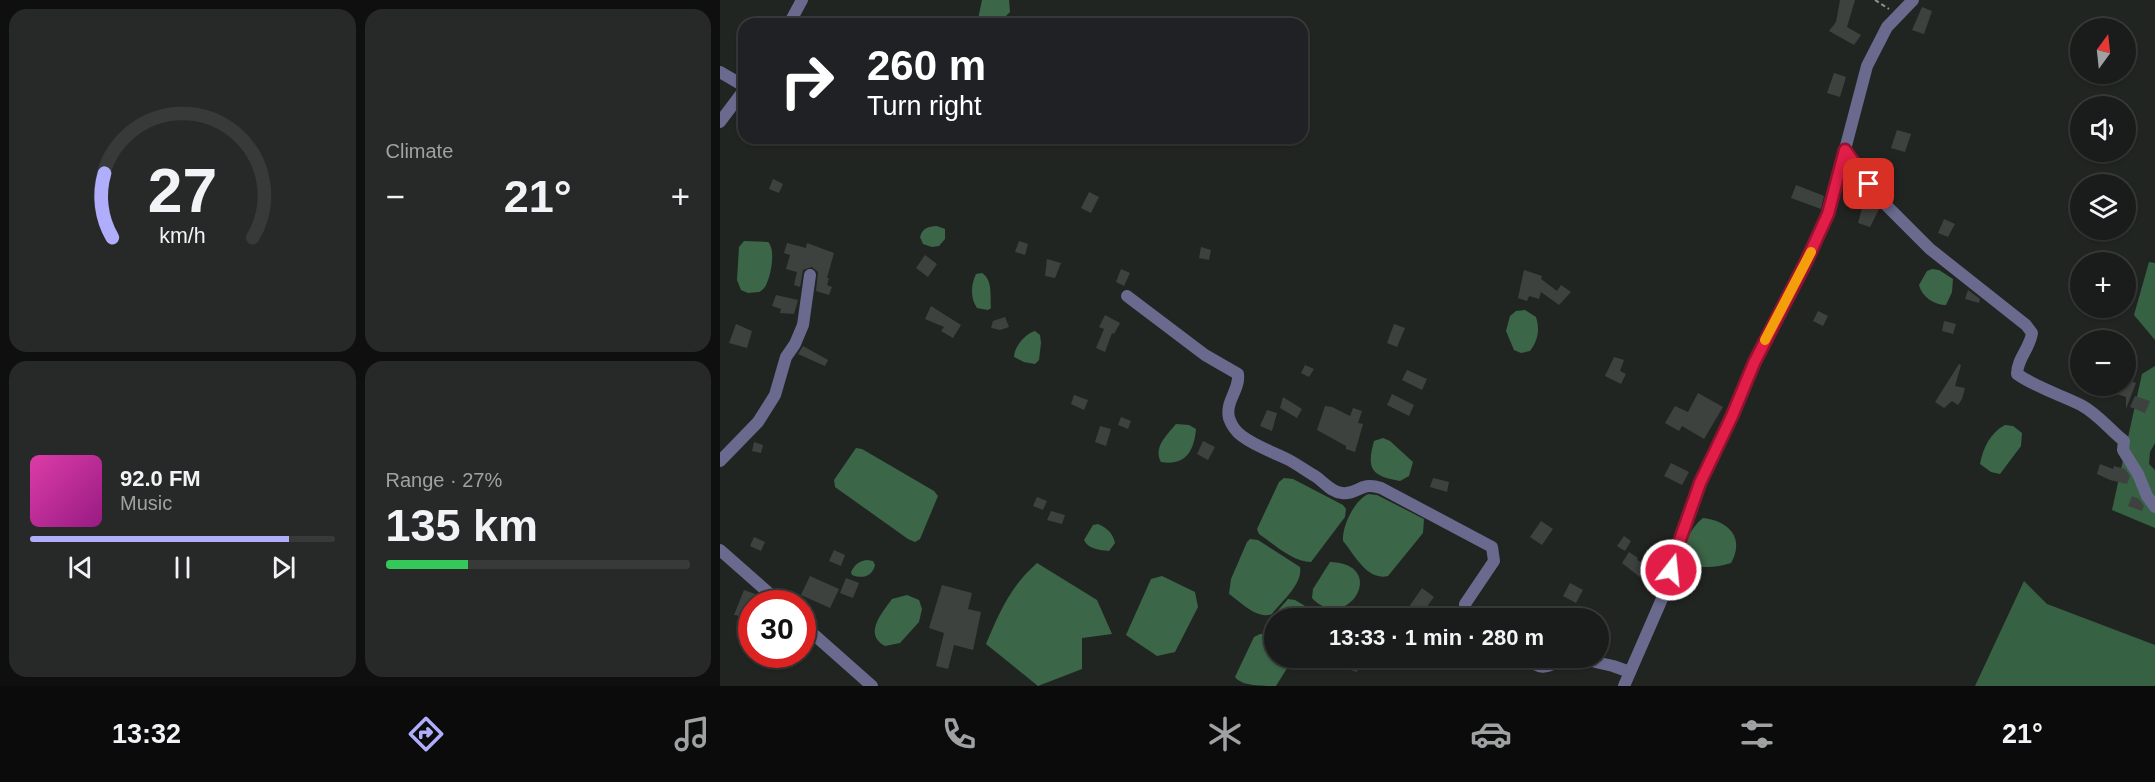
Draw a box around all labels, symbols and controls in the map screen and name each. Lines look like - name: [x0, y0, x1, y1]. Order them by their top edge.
- north arrow: [2070, 18, 2136, 84]
- map controls: [2070, 18, 2136, 396]
- icon: right: [768, 42, 846, 120]
- text: 260 m: [867, 42, 986, 89]
- text: Turn right: [867, 91, 982, 121]
- button: sound: [2070, 96, 2136, 162]
- text: Climate: [386, 140, 453, 162]
- text: 27: [148, 156, 217, 225]
- pin: [1843, 158, 1894, 209]
- icon: arrive: [1852, 167, 1885, 200]
- text: 21°: [504, 171, 572, 222]
- button: layers: [2070, 174, 2136, 240]
- text: −: [386, 178, 405, 215]
- text: +: [671, 178, 690, 215]
- text: km/h: [159, 224, 205, 248]
- button: +: [2070, 252, 2136, 318]
- button: −: [2070, 330, 2136, 396]
- text: 92.0 FM: [120, 466, 201, 491]
- text: Range · 27%: [386, 469, 502, 491]
- text: Music: [120, 492, 172, 514]
- text: 135 km: [386, 500, 538, 551]
- position arrow: [1639, 538, 1703, 602]
- icon: previous: [64, 551, 97, 584]
- icon: pause: [166, 551, 199, 584]
- icon: next: [267, 551, 300, 584]
- speed limit sign: 30: [738, 590, 816, 668]
- text: 13:33 · 1 min · 280 m: [1329, 625, 1544, 650]
- icon: directions: [405, 713, 447, 755]
- icon: music: [671, 713, 713, 755]
- icon: phone: [938, 713, 980, 755]
- icon: climate: [1204, 713, 1246, 755]
- icon: car: [1470, 713, 1512, 755]
- icon: filters: [1736, 713, 1778, 755]
- text: 13:32: [112, 719, 181, 749]
- text: 21°: [2002, 719, 2043, 749]

